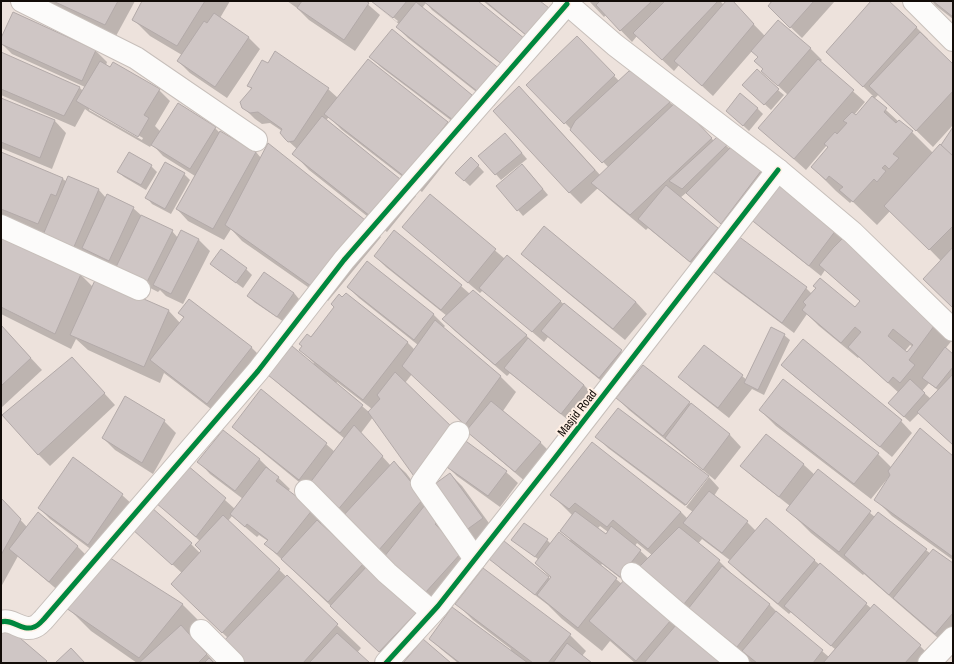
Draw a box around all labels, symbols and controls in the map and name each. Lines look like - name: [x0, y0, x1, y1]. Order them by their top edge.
- street label: Masjid Road: [554, 386, 600, 440]

